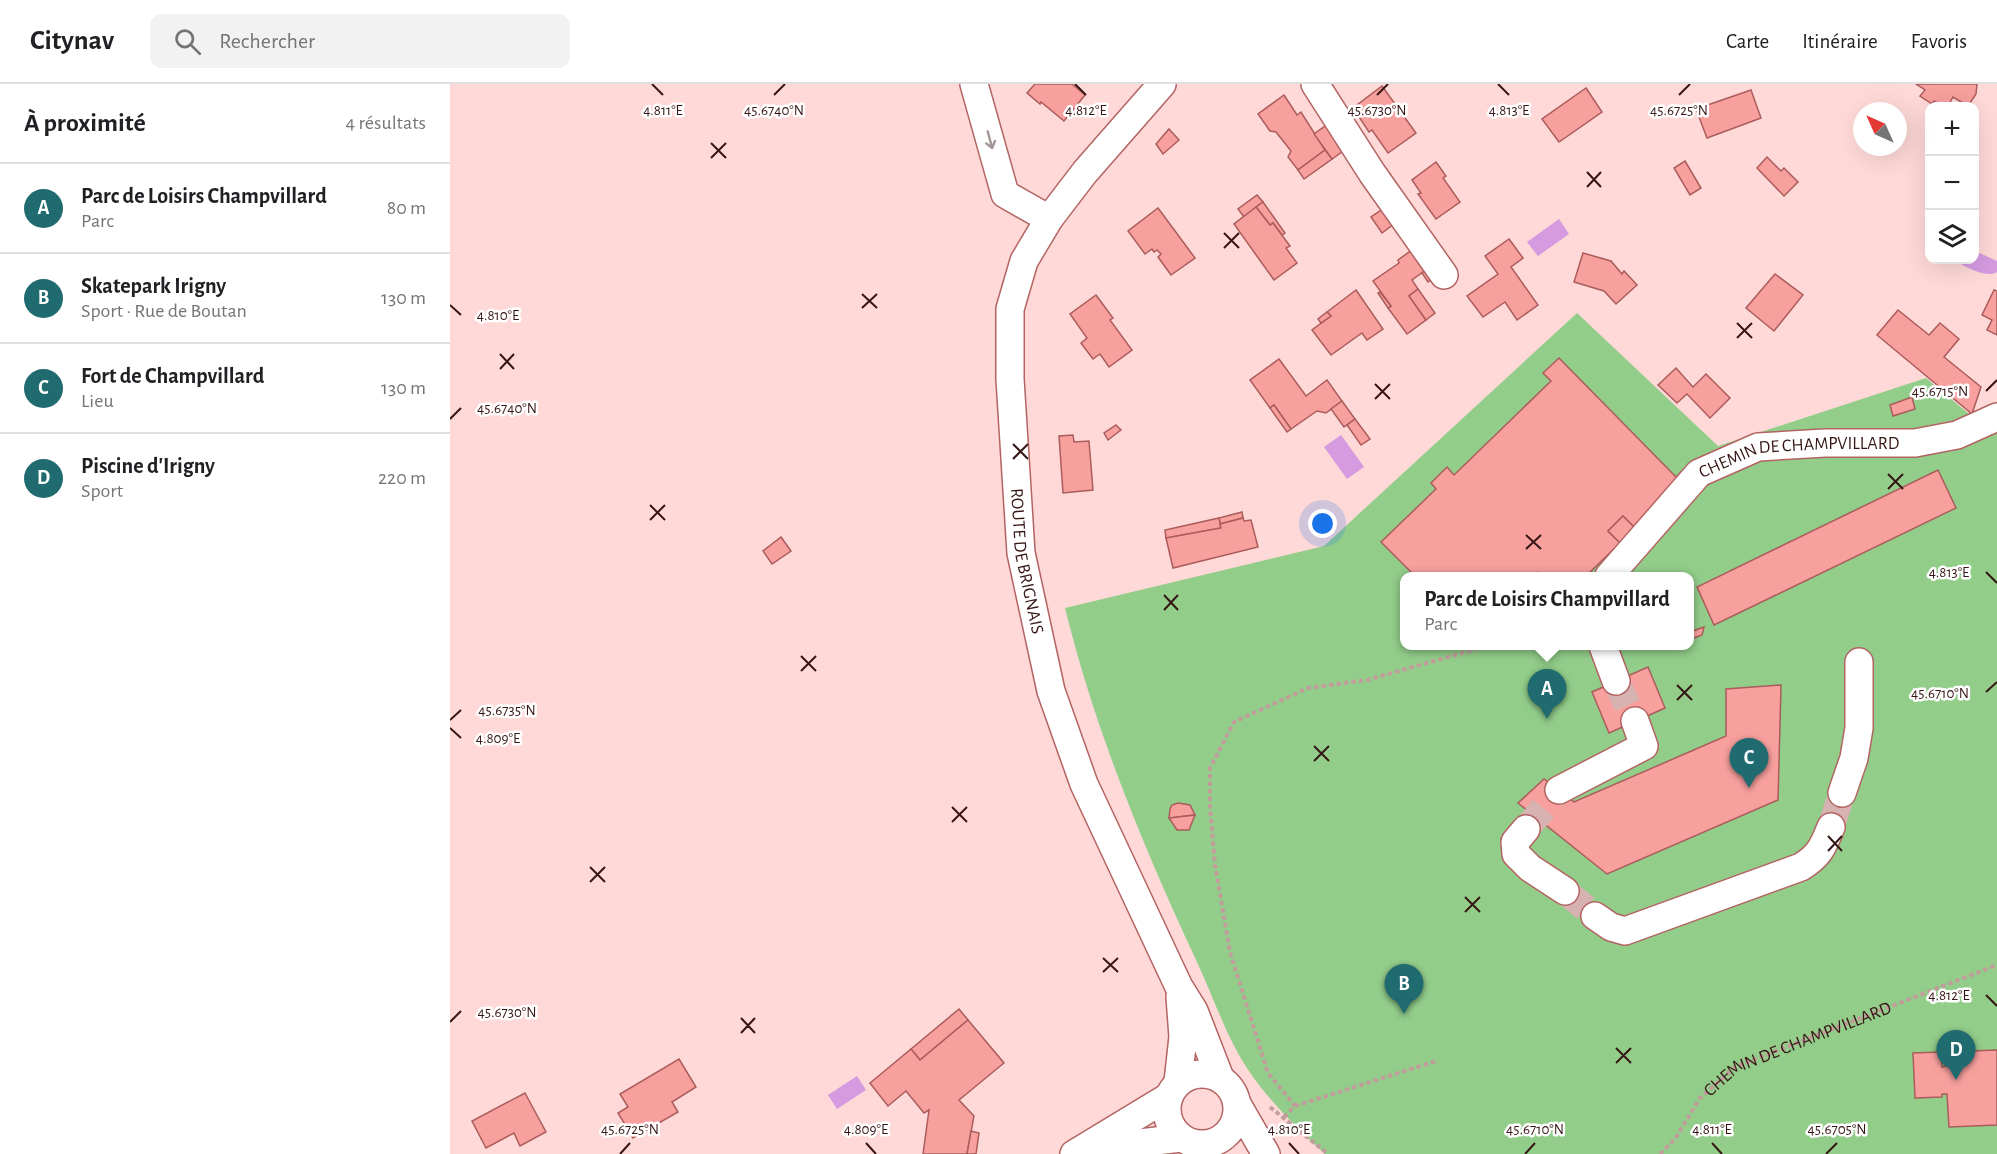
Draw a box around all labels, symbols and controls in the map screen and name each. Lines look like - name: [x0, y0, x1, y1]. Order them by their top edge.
- search box: [150, 14, 570, 68]
- icon: search: [171, 25, 204, 58]
- text: Citynav: [30, 27, 114, 55]
- text: Rechercher: [219, 30, 315, 52]
- text: Carte: [1726, 31, 1769, 52]
- text: Itinéraire: [1802, 31, 1878, 52]
- text: Favoris: [1911, 31, 1967, 52]
- north arrow: [1853, 102, 1907, 156]
- map controls: [1925, 102, 1979, 264]
- button: +: [1925, 102, 1979, 156]
- text: 4.811°E: [643, 103, 683, 118]
- text: 45.6740°N: [744, 103, 804, 118]
- text: 4.812°E: [1065, 103, 1107, 118]
- text: 45.6730°N: [1348, 103, 1406, 118]
- text: 4.813°E: [1489, 103, 1529, 118]
- text: 45.6725°N: [1650, 103, 1708, 118]
- text: À proximité: [24, 110, 146, 136]
- text: 4 résultats: [345, 113, 426, 133]
- one-way arrow: [985, 131, 996, 150]
- button: −: [1925, 156, 1979, 210]
- text: Parc de Loisirs Champvillard: [81, 185, 327, 207]
- text: A: [38, 198, 50, 218]
- text: 80 m: [387, 198, 426, 218]
- button: layers: [1925, 210, 1979, 264]
- text: Parc: [81, 211, 114, 231]
- text: Skatepark Irigny: [81, 275, 226, 297]
- text: B: [38, 288, 49, 308]
- text: 130 m: [381, 288, 426, 308]
- text: Sport · Rue de Boutan: [81, 301, 247, 321]
- text: 4.810°E: [477, 308, 519, 323]
- text: Fort de Champvillard: [81, 365, 264, 387]
- text: C: [38, 378, 49, 398]
- text: 130 m: [381, 378, 426, 398]
- text: 45.6715°N: [1912, 384, 1968, 399]
- text: Lieu: [81, 391, 114, 411]
- text: 45.6740°N: [477, 401, 537, 416]
- street label: CHEMIN DE CHAMPVILLARD: [1696, 435, 1899, 482]
- text: Piscine d'Irigny: [81, 455, 215, 477]
- text: D: [37, 468, 50, 488]
- text: 220 m: [378, 468, 426, 488]
- text: Sport: [81, 481, 123, 501]
- street label: ROUTE DE BRIGNAIS: [1007, 488, 1046, 636]
- your location: [1308, 509, 1337, 538]
- text: 4.813°E: [1929, 565, 1969, 580]
- popup: [1400, 572, 1694, 650]
- text: Parc de Loisirs Champvillard: [1424, 588, 1670, 610]
- text: Parc: [1424, 614, 1457, 634]
- pin: A: [1528, 670, 1566, 719]
- text: 45.6710°N: [1911, 686, 1969, 701]
- text: 45.6735°N: [478, 703, 536, 718]
- text: 4.809°E: [476, 731, 520, 746]
- pin: C: [1730, 738, 1768, 788]
- pin: B: [1384, 964, 1424, 1014]
- text: 4.812°E: [1928, 988, 1970, 1003]
- street label: CHEMIN DE CHAMPVILLARD: [1701, 999, 1894, 1100]
- text: 45.6730°N: [478, 1005, 536, 1020]
- pin: D: [1936, 1030, 1976, 1080]
- text: 45.6725°N: [601, 1122, 659, 1137]
- text: 4.809°E: [844, 1122, 888, 1137]
- text: 4.810°E: [1268, 1122, 1310, 1137]
- text: 45.6710°N: [1506, 1122, 1564, 1137]
- text: 4.811°E: [1692, 1122, 1732, 1137]
- text: 45.6705°N: [1807, 1122, 1867, 1137]

